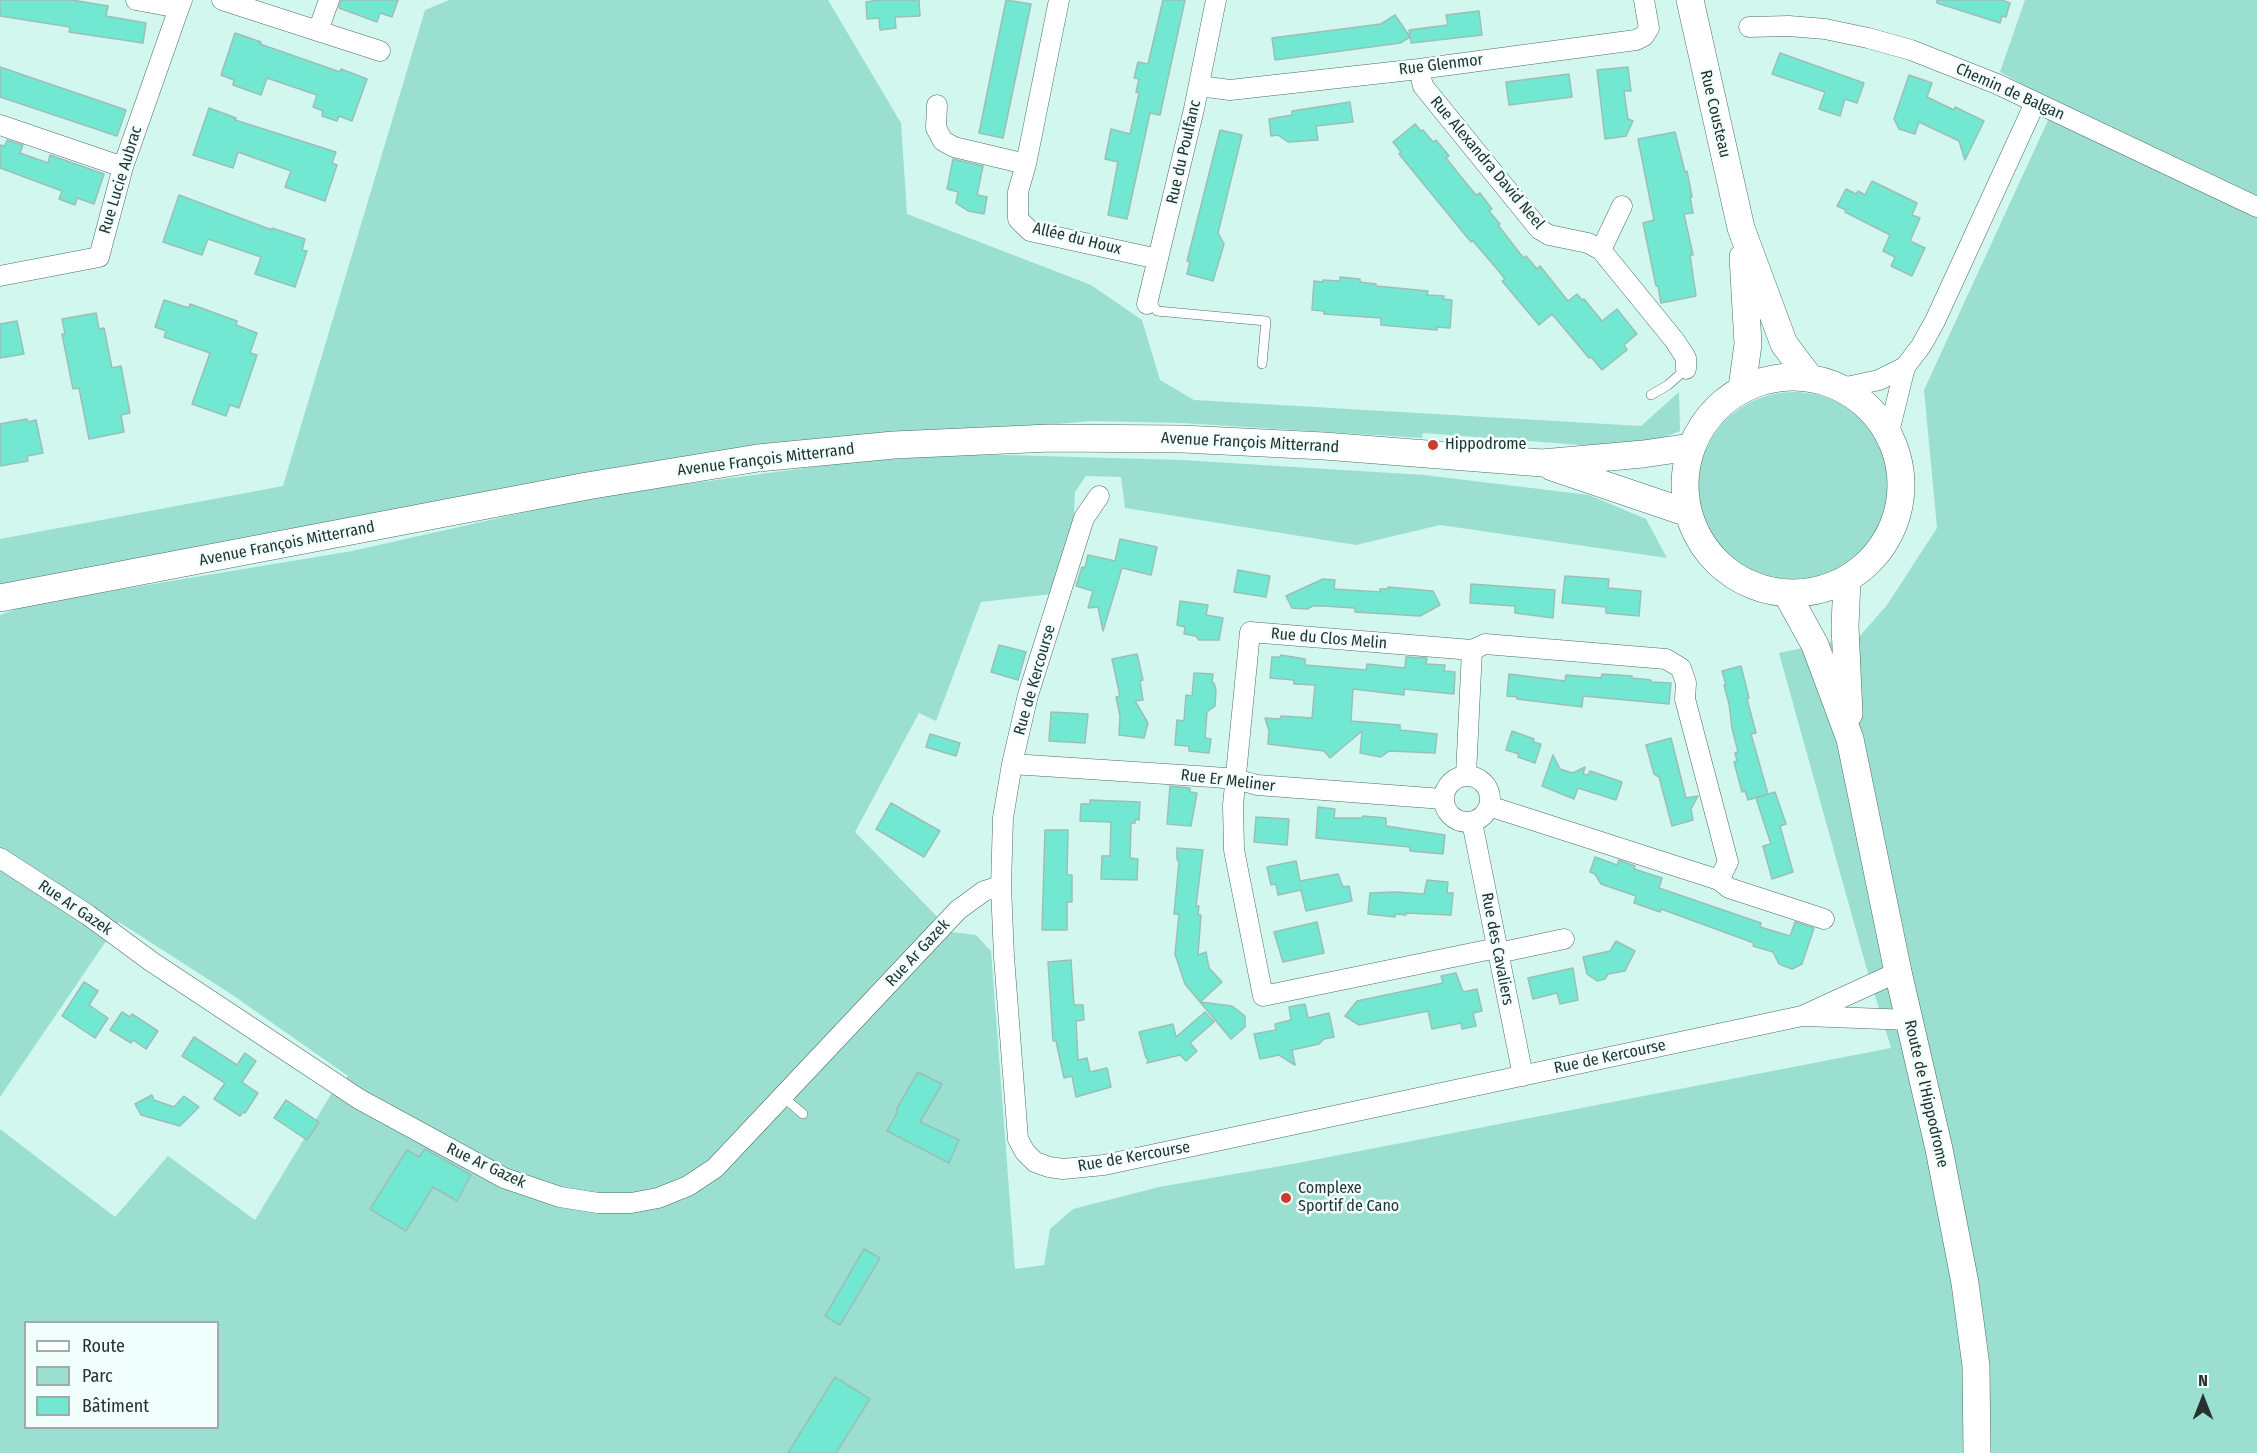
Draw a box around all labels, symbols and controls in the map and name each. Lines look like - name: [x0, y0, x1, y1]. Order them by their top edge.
- street label: Rue Glenmor: [1398, 50, 1484, 80]
- street label: Chemin de Balgan: [1953, 59, 2067, 125]
- street label: Rue Cousteau: [1696, 68, 1734, 160]
- street label: Rue Alexandra David Neel: [1426, 93, 1548, 233]
- street label: Rue du Poulfanc: [1163, 98, 1205, 206]
- street label: Rue Lucie Aubrac: [96, 124, 146, 236]
- street label: Allée du Houx: [1031, 219, 1123, 259]
- street label: Avenue François Mitterrand: [1160, 429, 1340, 457]
- place label: Hippodrome: [1445, 435, 1527, 455]
- marker: Hippodrome: [1426, 438, 1440, 452]
- street label: Avenue François Mitterrand: [676, 440, 856, 480]
- street label: Avenue François Mitterrand: [198, 518, 376, 570]
- street label: Rue de Kercourse: [1010, 623, 1060, 737]
- street label: Rue du Clos Melin: [1270, 624, 1388, 654]
- street label: Rue Er Meliner: [1180, 766, 1276, 796]
- street label: Rue Ar Gazek: [34, 876, 116, 940]
- street label: Rue des Cavaliers: [1477, 891, 1517, 1007]
- street label: Rue Ar Gazek: [882, 915, 954, 991]
- street label: Route de l'Hippodrome: [1900, 1018, 1952, 1170]
- street label: Rue de Kercourse: [1552, 1036, 1668, 1078]
- street label: Rue de Kercourse: [1076, 1138, 1192, 1176]
- street label: Rue Ar Gazek: [443, 1139, 529, 1193]
- place label: Complexe Sportif de Cano: [1298, 1179, 1399, 1217]
- marker: Complexe Sportif de Cano: [1279, 1191, 1293, 1205]
- legend: [24, 1321, 219, 1429]
- text: Route: [82, 1335, 125, 1357]
- text: Parc: [82, 1365, 113, 1387]
- north arrow: [2173, 1369, 2233, 1429]
- text: N: [2198, 1371, 2208, 1390]
- text: Bâtiment: [82, 1395, 149, 1417]

